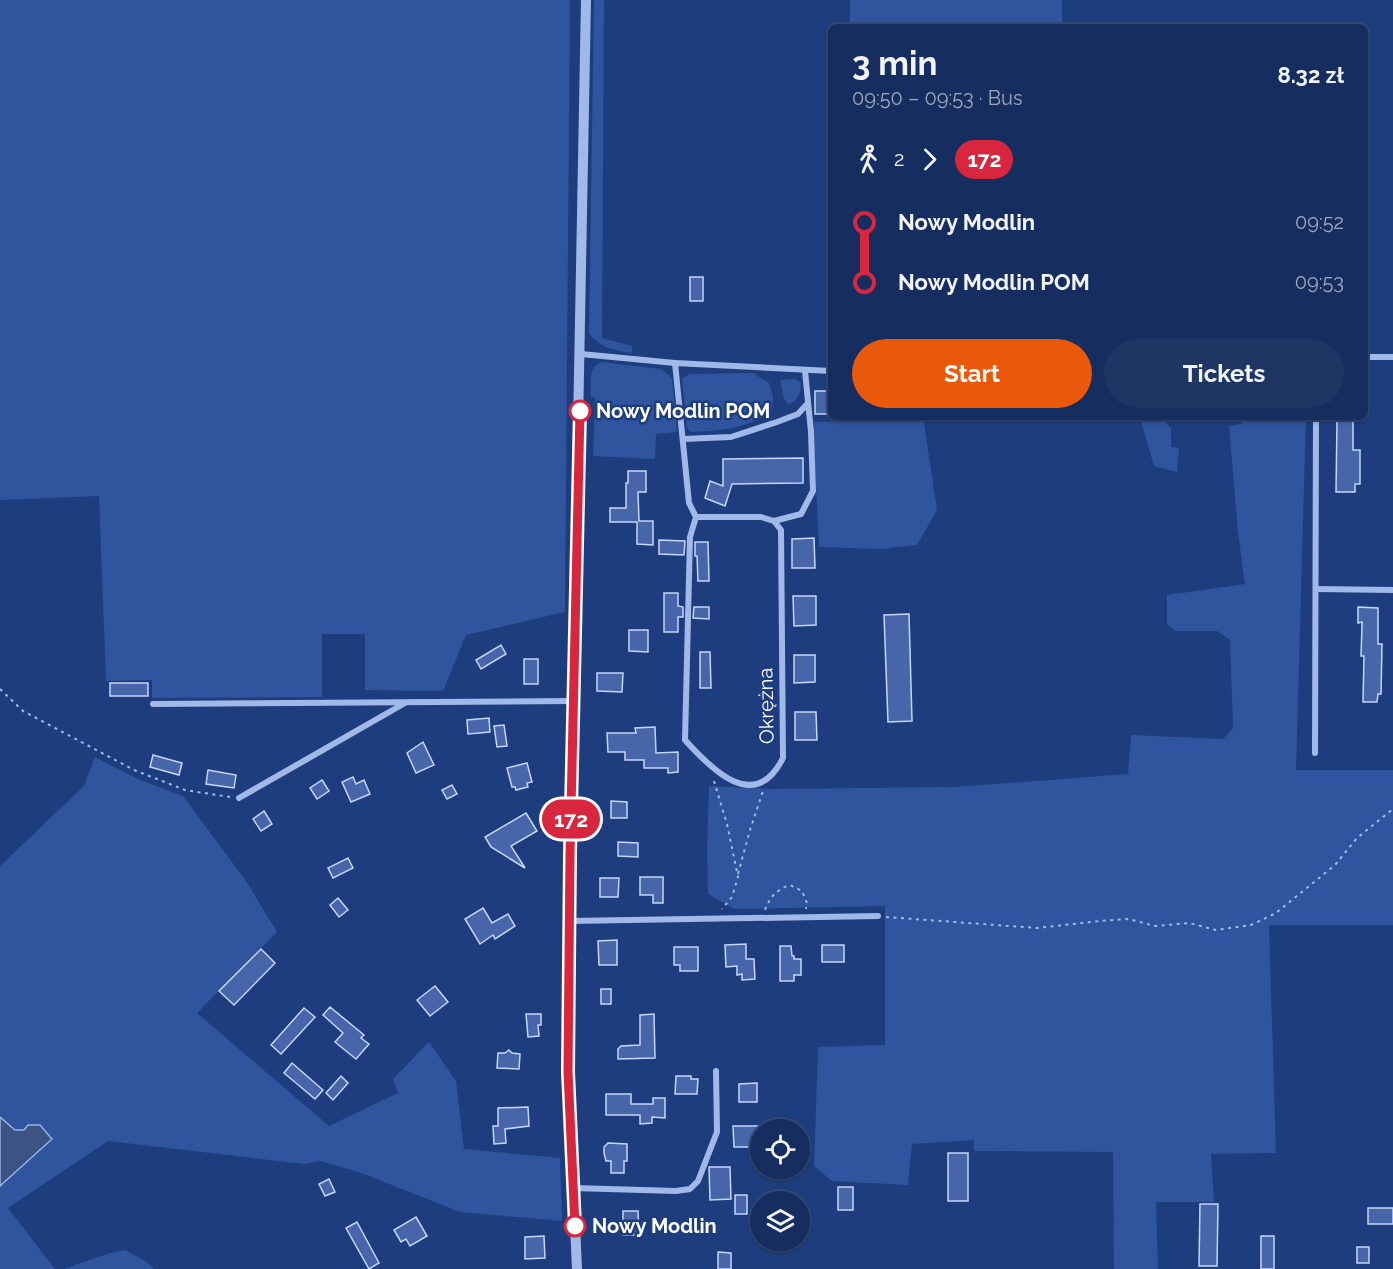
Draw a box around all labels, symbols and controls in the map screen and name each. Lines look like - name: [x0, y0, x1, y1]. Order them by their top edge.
- text: 3 min: [852, 44, 937, 83]
- text: 8.32 zł: [1277, 62, 1344, 88]
- text: 09:50 – 09:53 · Bus: [852, 86, 1023, 110]
- icon: walk: [852, 143, 885, 176]
- icon: forward: [913, 143, 946, 176]
- text: 2: [894, 147, 904, 171]
- text: 172: [967, 147, 1001, 172]
- text: Nowy Modlin: [898, 209, 1035, 235]
- text: 09:52: [1295, 210, 1344, 234]
- text: Nowy Modlin POM: [898, 269, 1090, 295]
- text: 09:53: [1295, 270, 1344, 294]
- button: Start: [852, 339, 1092, 408]
- button: Tickets: [1104, 339, 1344, 408]
- place label: Nowy Modlin POM: [596, 399, 770, 423]
- marker: Nowy Modlin POM: [569, 400, 591, 422]
- street label: Okrężna: [753, 668, 779, 744]
- line badge: 172: [536, 800, 606, 838]
- text: 172: [554, 807, 588, 832]
- map controls: [750, 1119, 810, 1251]
- button: locate: [750, 1119, 810, 1179]
- button: layers: [750, 1191, 810, 1251]
- place label: Nowy Modlin: [592, 1214, 717, 1238]
- marker: Nowy Modlin: [564, 1215, 586, 1237]

